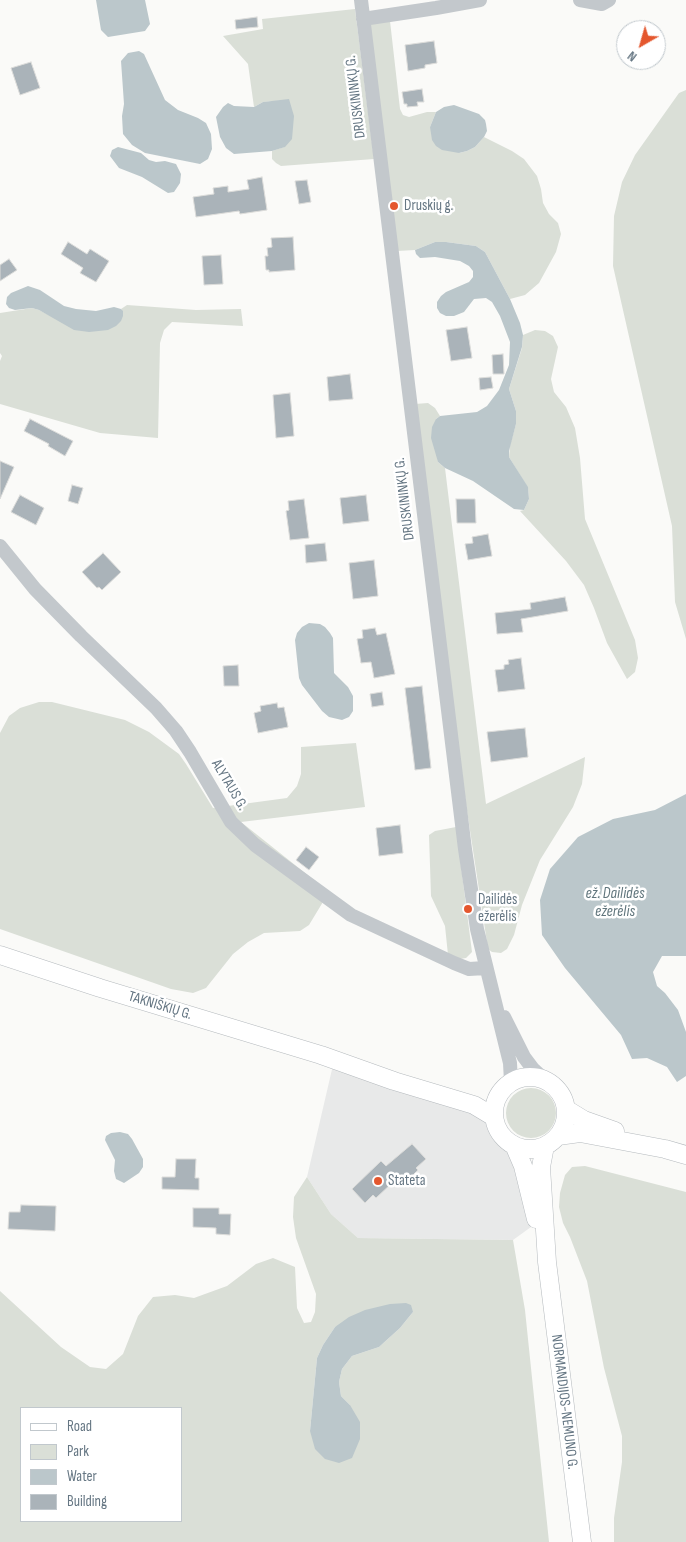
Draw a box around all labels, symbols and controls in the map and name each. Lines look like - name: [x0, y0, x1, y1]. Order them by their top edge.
- north arrow: [616, 20, 666, 70]
- text: N: [624, 47, 640, 65]
- street label: DRUSKININKŲ G.: [342, 55, 370, 139]
- place label: Druskių g.: [404, 197, 453, 215]
- marker: Druskių g.: [388, 200, 400, 212]
- street label: DRUSKININKŲ G.: [391, 457, 419, 541]
- street label: ALYTAUS G.: [207, 756, 251, 814]
- water label: ež. Dailidės ežerėlis: [585, 884, 645, 922]
- place label: Dailidės ežerėlis: [478, 891, 517, 926]
- marker: Dailidės ežerėlis: [462, 903, 474, 915]
- street label: TAKNIŠKIŲ G.: [126, 988, 194, 1024]
- place label: Stateta: [388, 1172, 425, 1190]
- marker: Stateta: [372, 1175, 384, 1187]
- street label: NORMANDIJOS-NEMUNO G.: [547, 1334, 581, 1470]
- legend: [20, 1407, 182, 1522]
- text: Road: [67, 1417, 92, 1436]
- text: Park: [67, 1442, 89, 1461]
- text: Water: [67, 1467, 97, 1486]
- text: Building: [67, 1492, 107, 1511]

